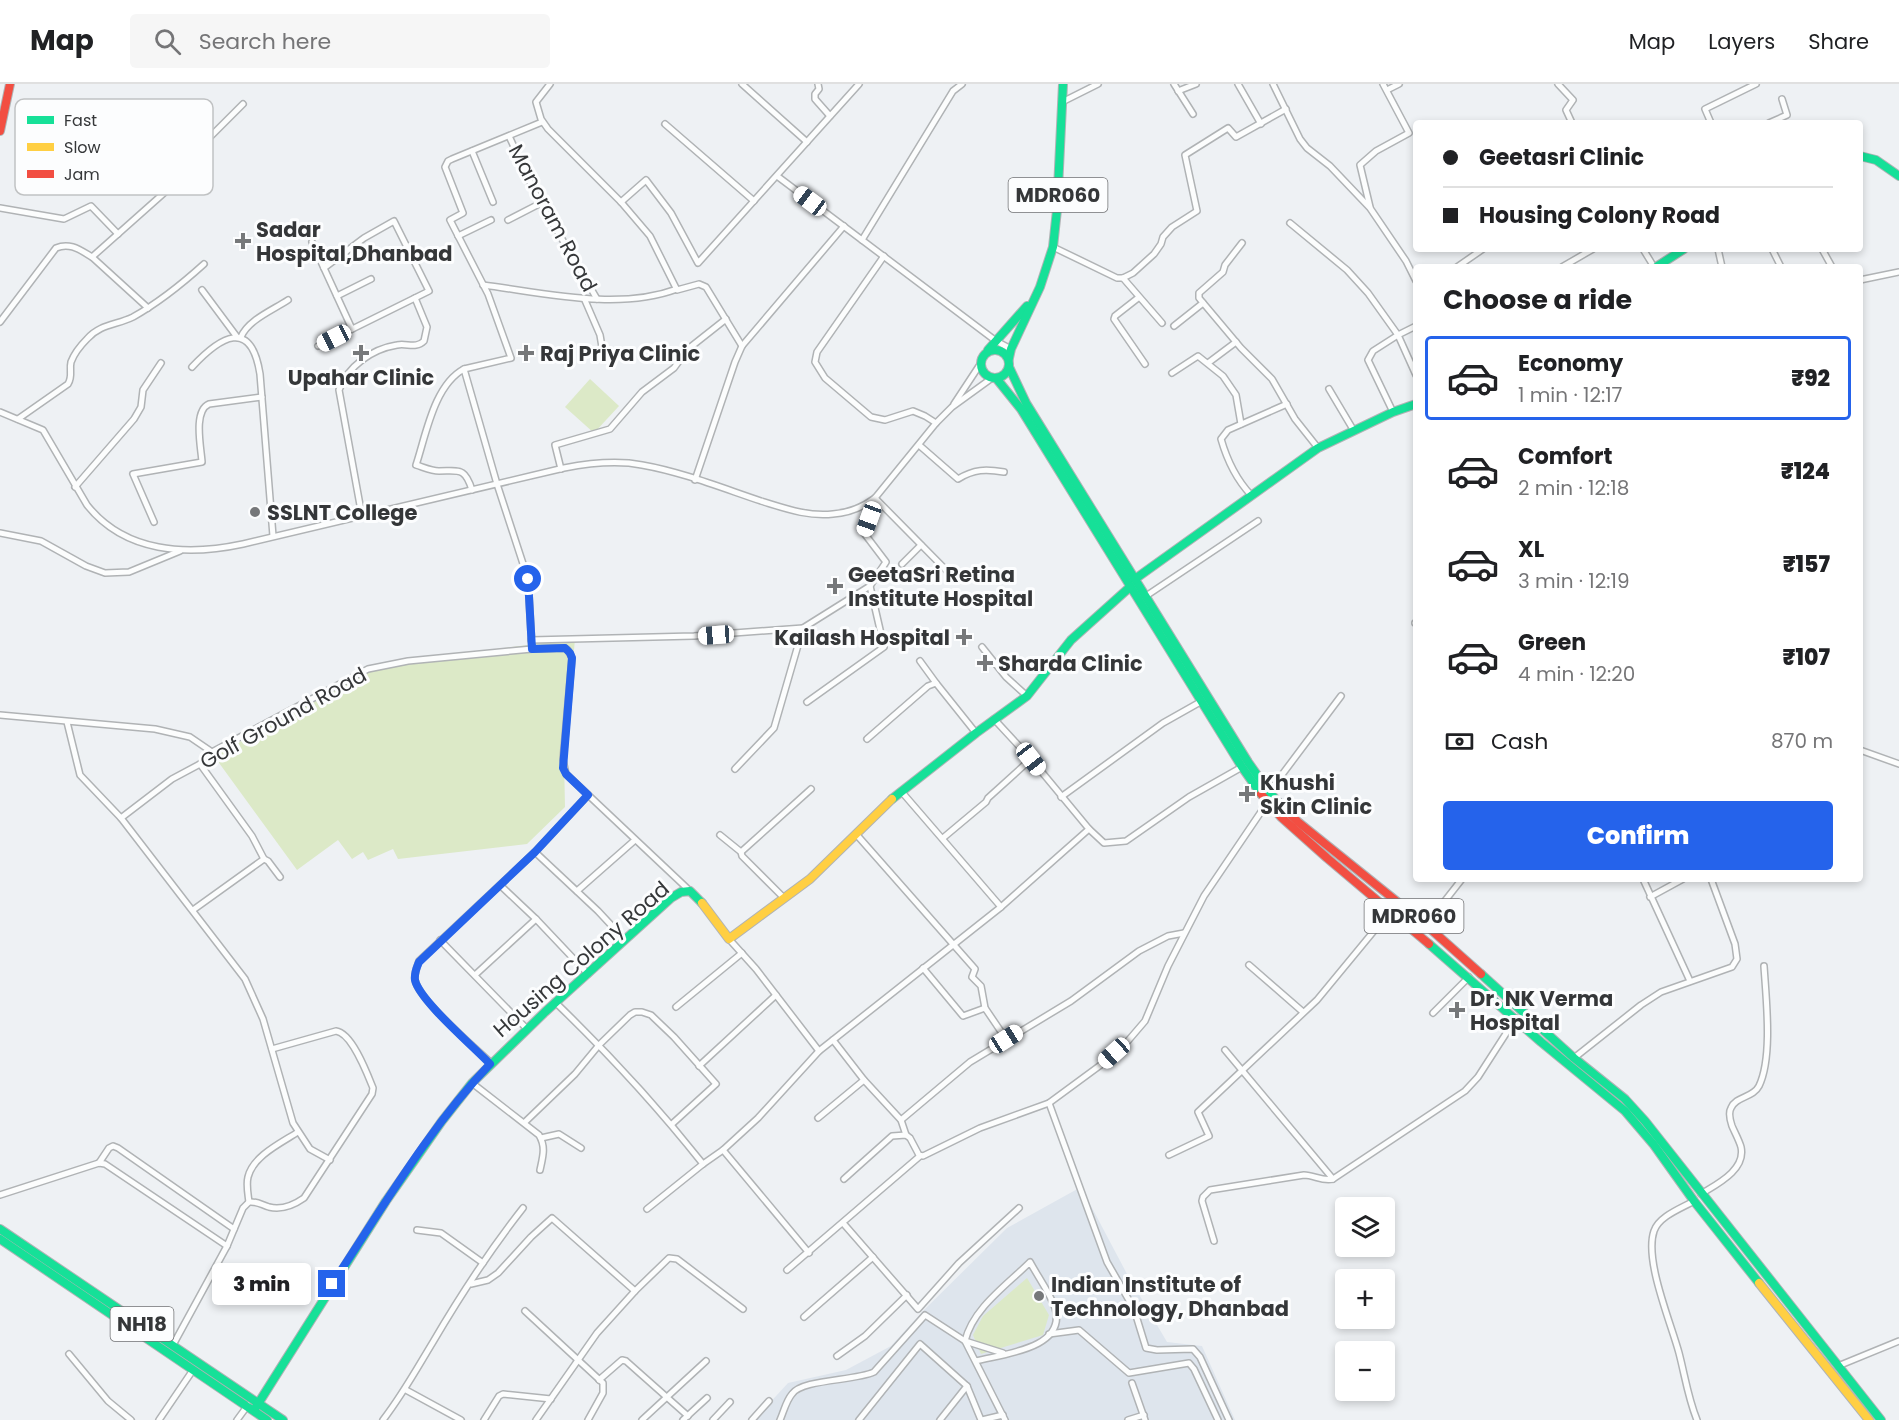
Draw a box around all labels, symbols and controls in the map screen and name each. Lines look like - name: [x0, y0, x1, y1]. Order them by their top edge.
- search box: [130, 14, 550, 68]
- text: Map: [30, 21, 94, 60]
- icon: search: [151, 25, 184, 58]
- text: Search here: [199, 26, 331, 57]
- text: Map: [1629, 27, 1675, 56]
- text: Layers: [1708, 27, 1775, 56]
- text: Share: [1808, 27, 1869, 56]
- legend: [15, 99, 213, 195]
- text: Fast: [64, 109, 97, 132]
- text: Slow: [64, 136, 101, 159]
- street label: Manoram Road: [502, 139, 604, 297]
- text: Geetasri Clinic: [1479, 142, 1644, 173]
- text: Jam: [64, 163, 100, 186]
- road number: MDR060: [1008, 178, 1108, 212]
- car: [790, 183, 830, 219]
- text: Housing Colony Road: [1479, 200, 1720, 231]
- place label: Sadar Hospital,Dhanbad: [256, 215, 453, 268]
- marker: Sadar Hospital,Dhanbad: [234, 232, 252, 250]
- text: Choose a ride: [1443, 281, 1632, 318]
- car: [314, 322, 354, 354]
- place label: Raj Priya Clinic: [540, 339, 701, 368]
- marker: Upahar Clinic: [352, 344, 370, 362]
- marker: Raj Priya Clinic: [517, 344, 535, 362]
- text: Economy: [1518, 348, 1623, 379]
- icon: car: [1446, 351, 1500, 405]
- place label: Upahar Clinic: [288, 363, 435, 392]
- text: ₹92: [1791, 363, 1830, 394]
- text: 1 min · 12:17: [1518, 381, 1622, 409]
- text: Comfort: [1518, 441, 1612, 472]
- icon: car: [1446, 444, 1500, 498]
- text: ₹124: [1781, 456, 1830, 487]
- text: 2 min · 12:18: [1518, 474, 1629, 502]
- place label: SSLNT College: [267, 498, 417, 527]
- car: [854, 499, 884, 539]
- marker: SSLNT College: [248, 505, 262, 519]
- text: XL: [1518, 534, 1544, 565]
- icon: car: [1446, 537, 1500, 591]
- text: ₹157: [1783, 549, 1830, 580]
- place label: GeetaSri Retina Institute Hospital: [848, 560, 1033, 613]
- route start: [514, 565, 541, 592]
- text: 3 min · 12:19: [1518, 567, 1630, 595]
- marker: GeetaSri Retina Institute Hospital: [826, 577, 844, 595]
- place label: Kailash Hospital: [774, 623, 950, 652]
- car: [697, 625, 735, 645]
- text: Green: [1518, 627, 1586, 658]
- marker: Kailash Hospital: [955, 628, 973, 646]
- icon: car: [1446, 630, 1500, 684]
- text: ₹107: [1783, 642, 1830, 673]
- place label: Sharda Clinic: [998, 649, 1143, 678]
- marker: Sharda Clinic: [976, 654, 994, 672]
- street label: Golf Ground Road: [194, 660, 372, 776]
- text: 4 min · 12:20: [1518, 660, 1635, 688]
- icon: cash: [1443, 725, 1476, 758]
- text: Cash: [1491, 726, 1548, 757]
- text: 870 m: [1771, 727, 1833, 755]
- car: [1013, 739, 1049, 779]
- place label: Khushi Skin Clinic: [1260, 768, 1372, 821]
- marker: Khushi Skin Clinic: [1238, 785, 1256, 803]
- button: Confirm: [1443, 801, 1833, 870]
- street label: Housing Colony Road: [487, 874, 675, 1044]
- road number: MDR060: [1364, 899, 1464, 933]
- place label: Dr. NK Verma Hospital: [1470, 984, 1613, 1037]
- marker: Dr. NK Verma Hospital: [1448, 1001, 1466, 1019]
- car: [986, 1022, 1026, 1056]
- car: [1095, 1034, 1133, 1072]
- map controls: [1335, 1197, 1395, 1401]
- button: layers: [1335, 1197, 1395, 1257]
- callout: 3 min: [212, 1263, 311, 1305]
- button: +: [1335, 1269, 1395, 1329]
- text: 3 min: [233, 1270, 290, 1298]
- route end: [318, 1270, 345, 1297]
- place label: Indian Institute of Technology, Dhanbad: [1051, 1270, 1289, 1323]
- marker: Indian Institute of Technology, Dhanbad: [1032, 1289, 1046, 1303]
- road number: NH18: [110, 1307, 174, 1341]
- button: −: [1335, 1341, 1395, 1401]

